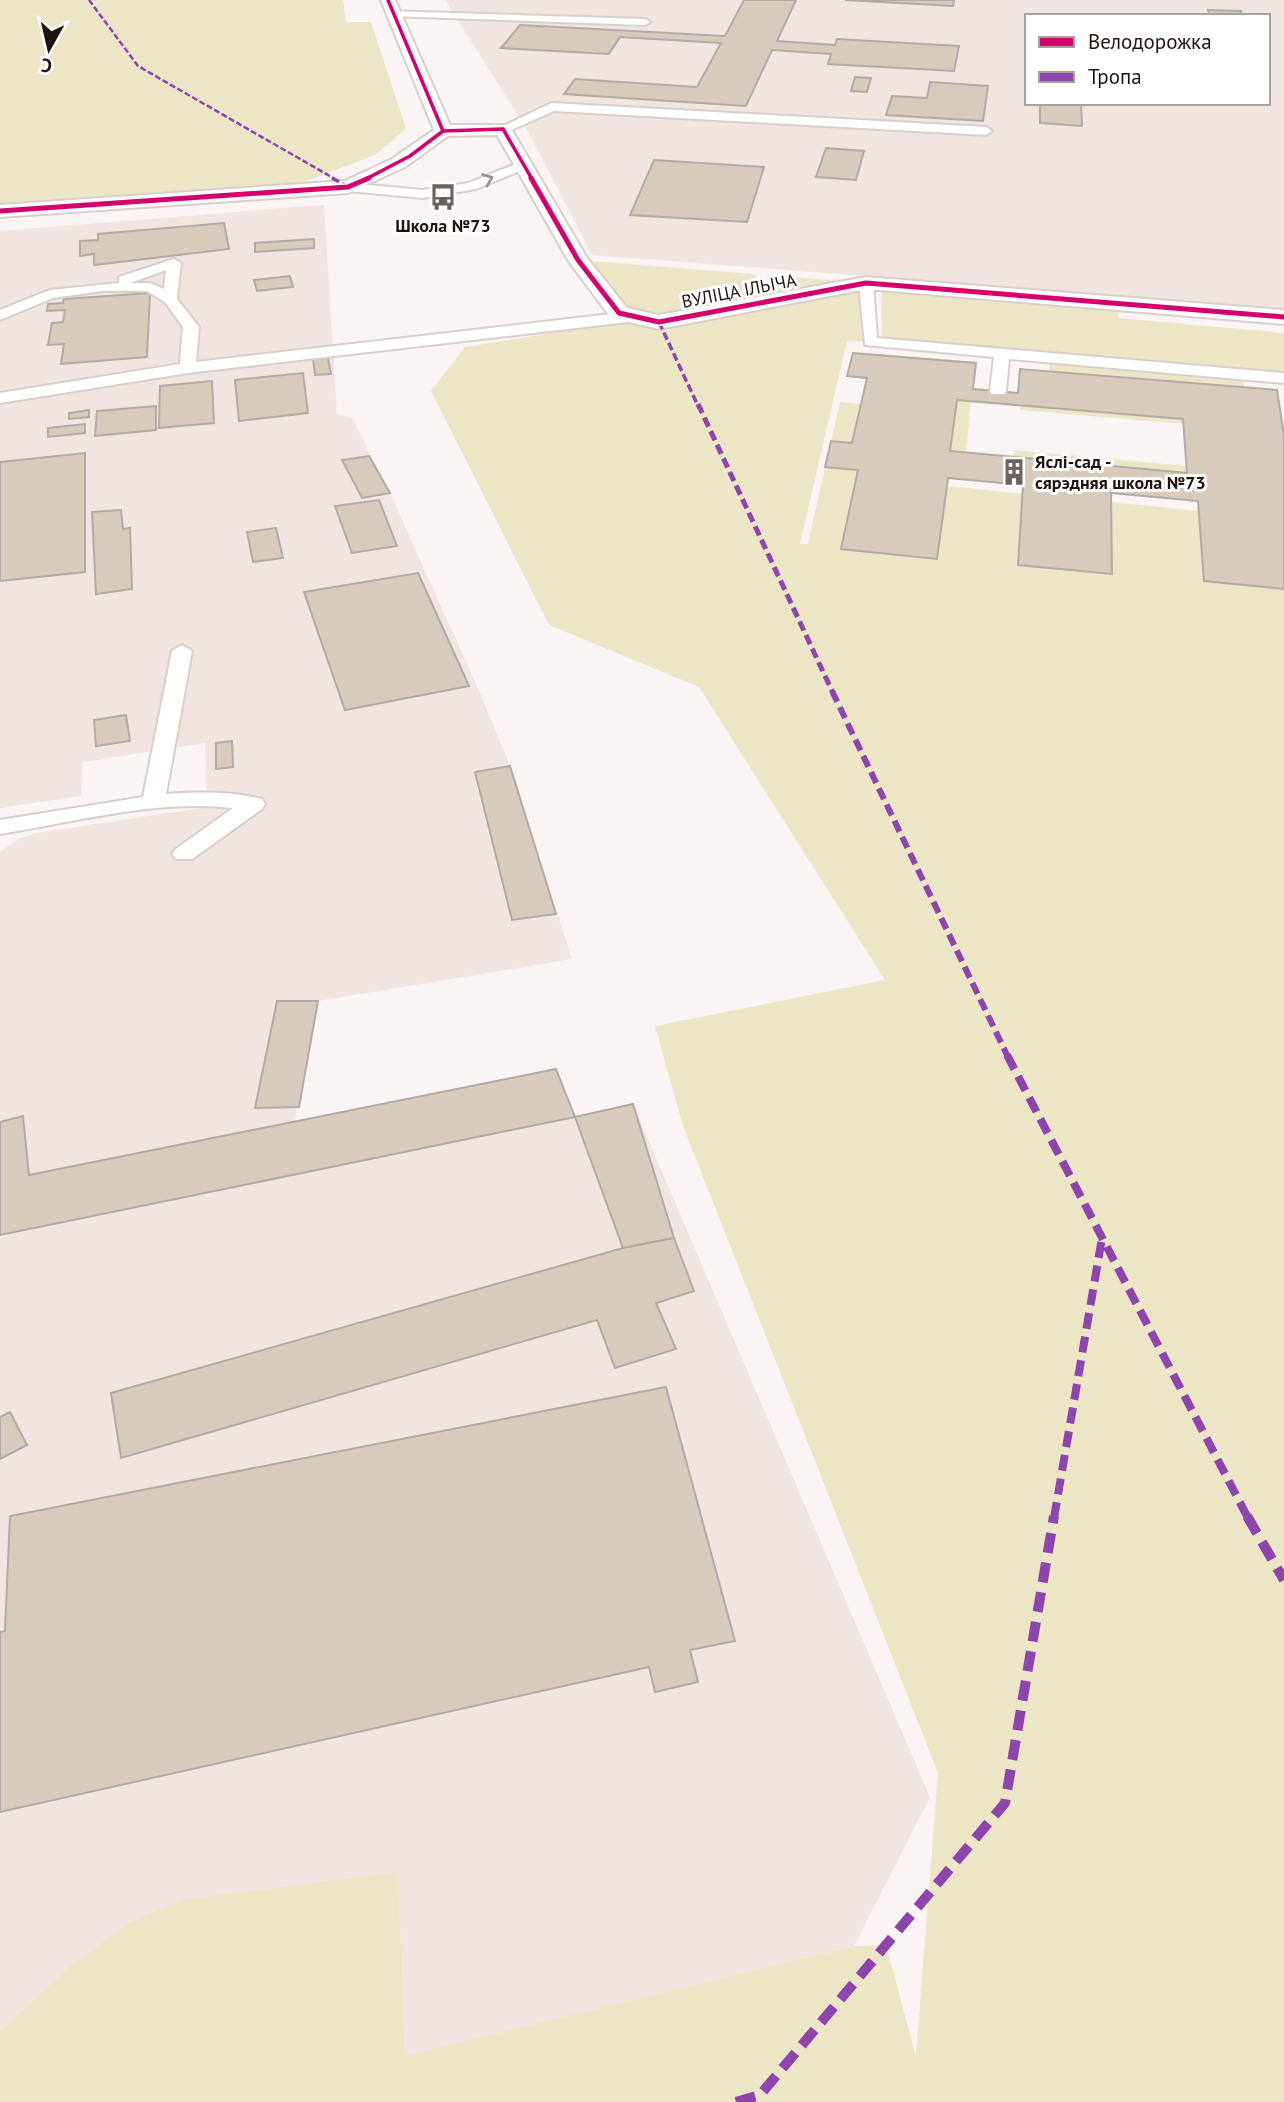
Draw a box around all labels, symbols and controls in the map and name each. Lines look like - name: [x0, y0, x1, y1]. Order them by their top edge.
- north arrow: [14, 14, 84, 84]
- legend: [1025, 14, 1270, 105]
- text: Велодорожка: [1088, 28, 1212, 55]
- text: С: [39, 53, 54, 78]
- text: Тропа: [1088, 63, 1142, 90]
- one-way arrow: [481, 173, 493, 187]
- bus stop icon: Школа №73: [428, 182, 458, 212]
- place label: Школа №73: [395, 214, 491, 237]
- street label: ВУЛІЦА ІЛЬІЧА: [680, 268, 799, 313]
- place label: Яслі-сад - сярэдняя школа №73: [1035, 450, 1206, 494]
- building icon: Яслі-сад - сярэдняя школа №73: [999, 457, 1029, 487]

